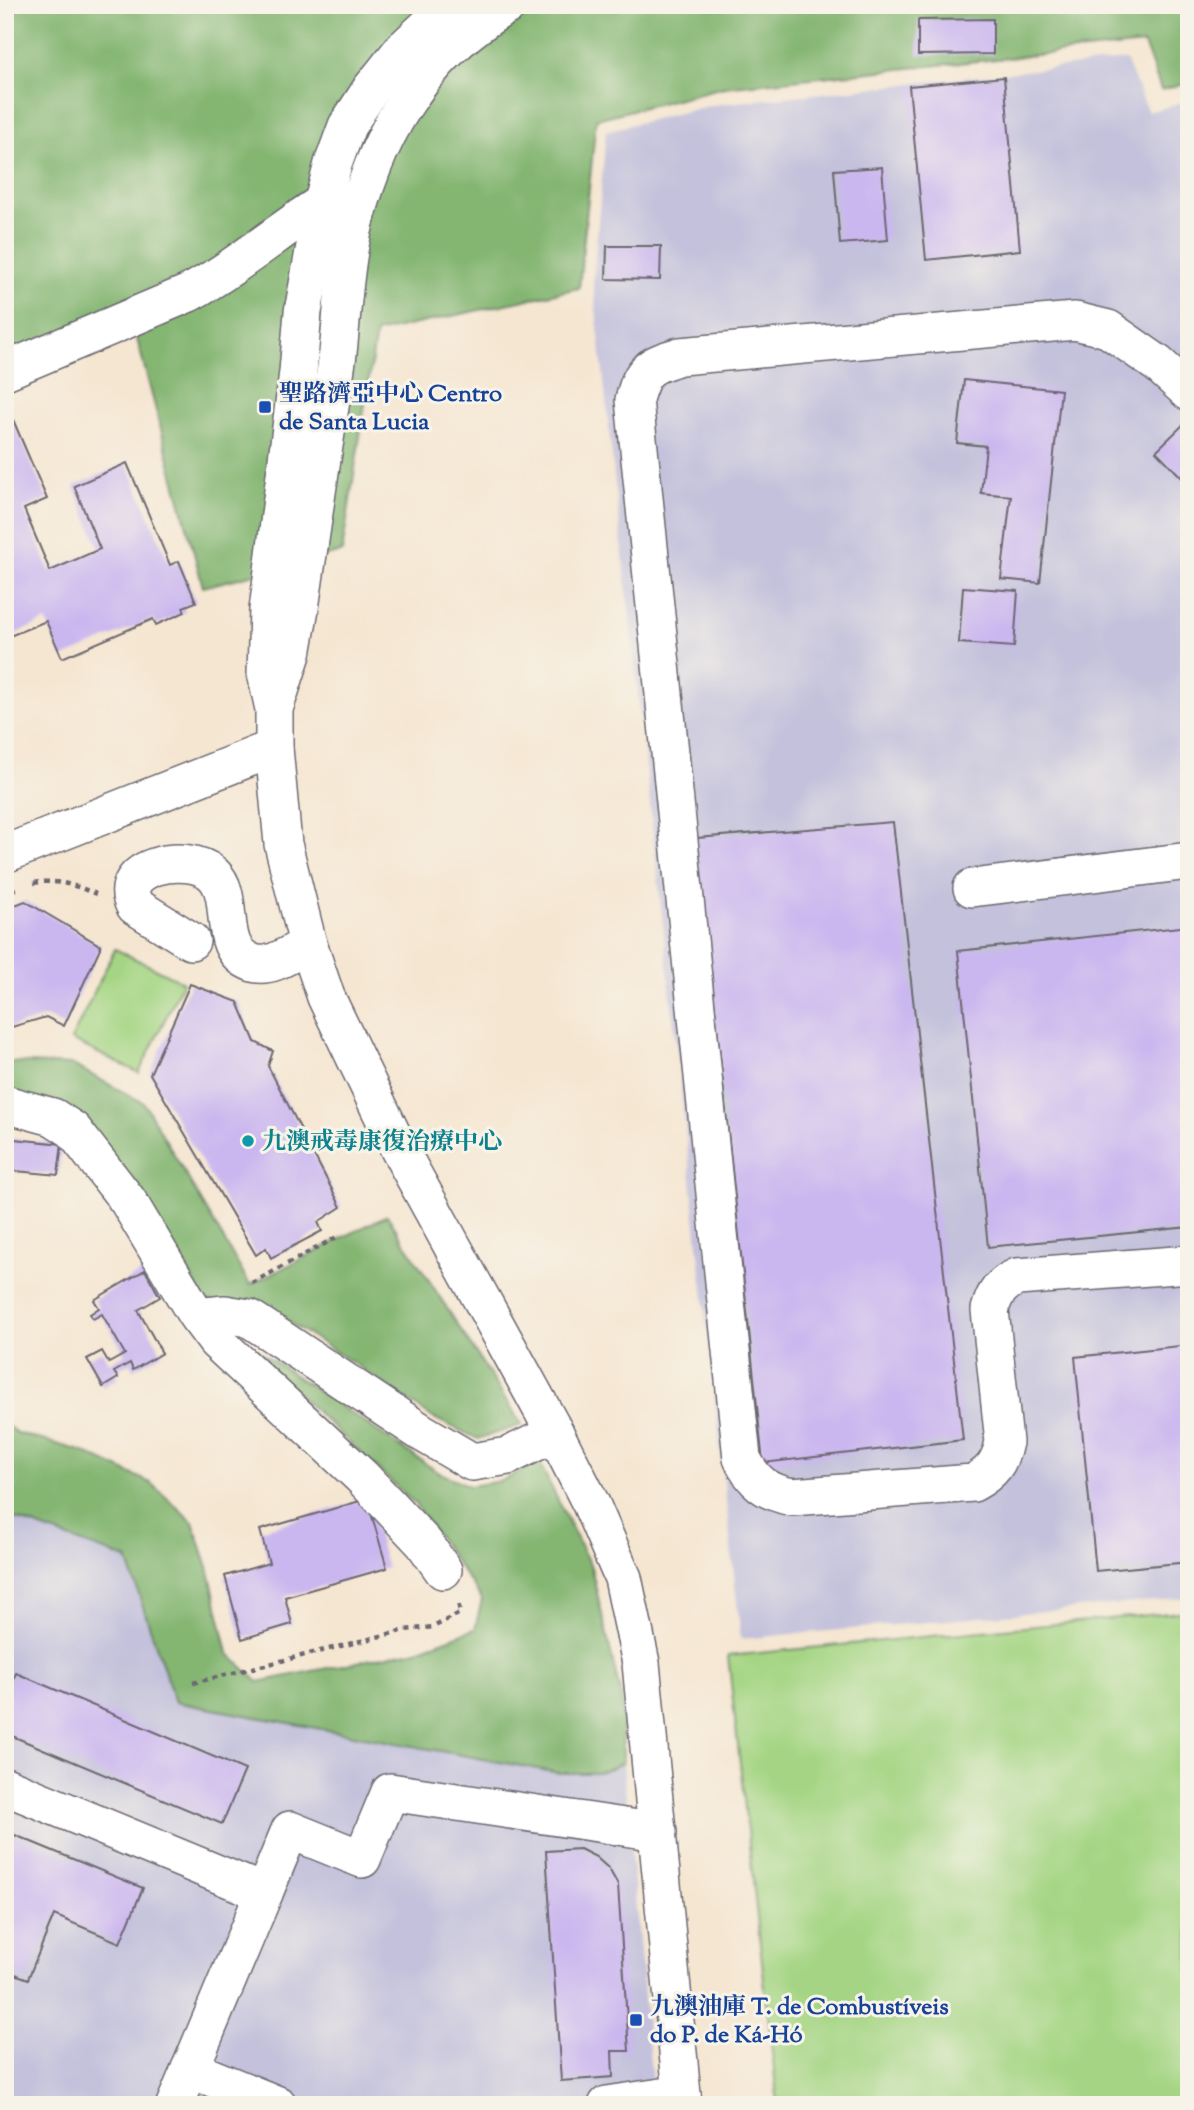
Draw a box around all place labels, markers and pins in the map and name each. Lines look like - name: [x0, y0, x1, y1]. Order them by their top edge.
- place label: 聖路濟亞中心 Centro de Santa Lucia: [279, 378, 502, 440]
- marker: 聖路濟亞中心 Centro de Santa Lucia: [257, 399, 273, 415]
- place label: 九澳戒毒康復治療中心: [262, 1126, 502, 1160]
- marker: 九澳戒毒康復治療中心: [240, 1133, 256, 1149]
- place label: 九澳油庫 T. de Combustíveis do P. de Ká-Hó: [650, 1991, 949, 2053]
- marker: 九澳油庫 T. de Combustíveis do P. de Ká-Hó: [628, 2012, 644, 2028]

